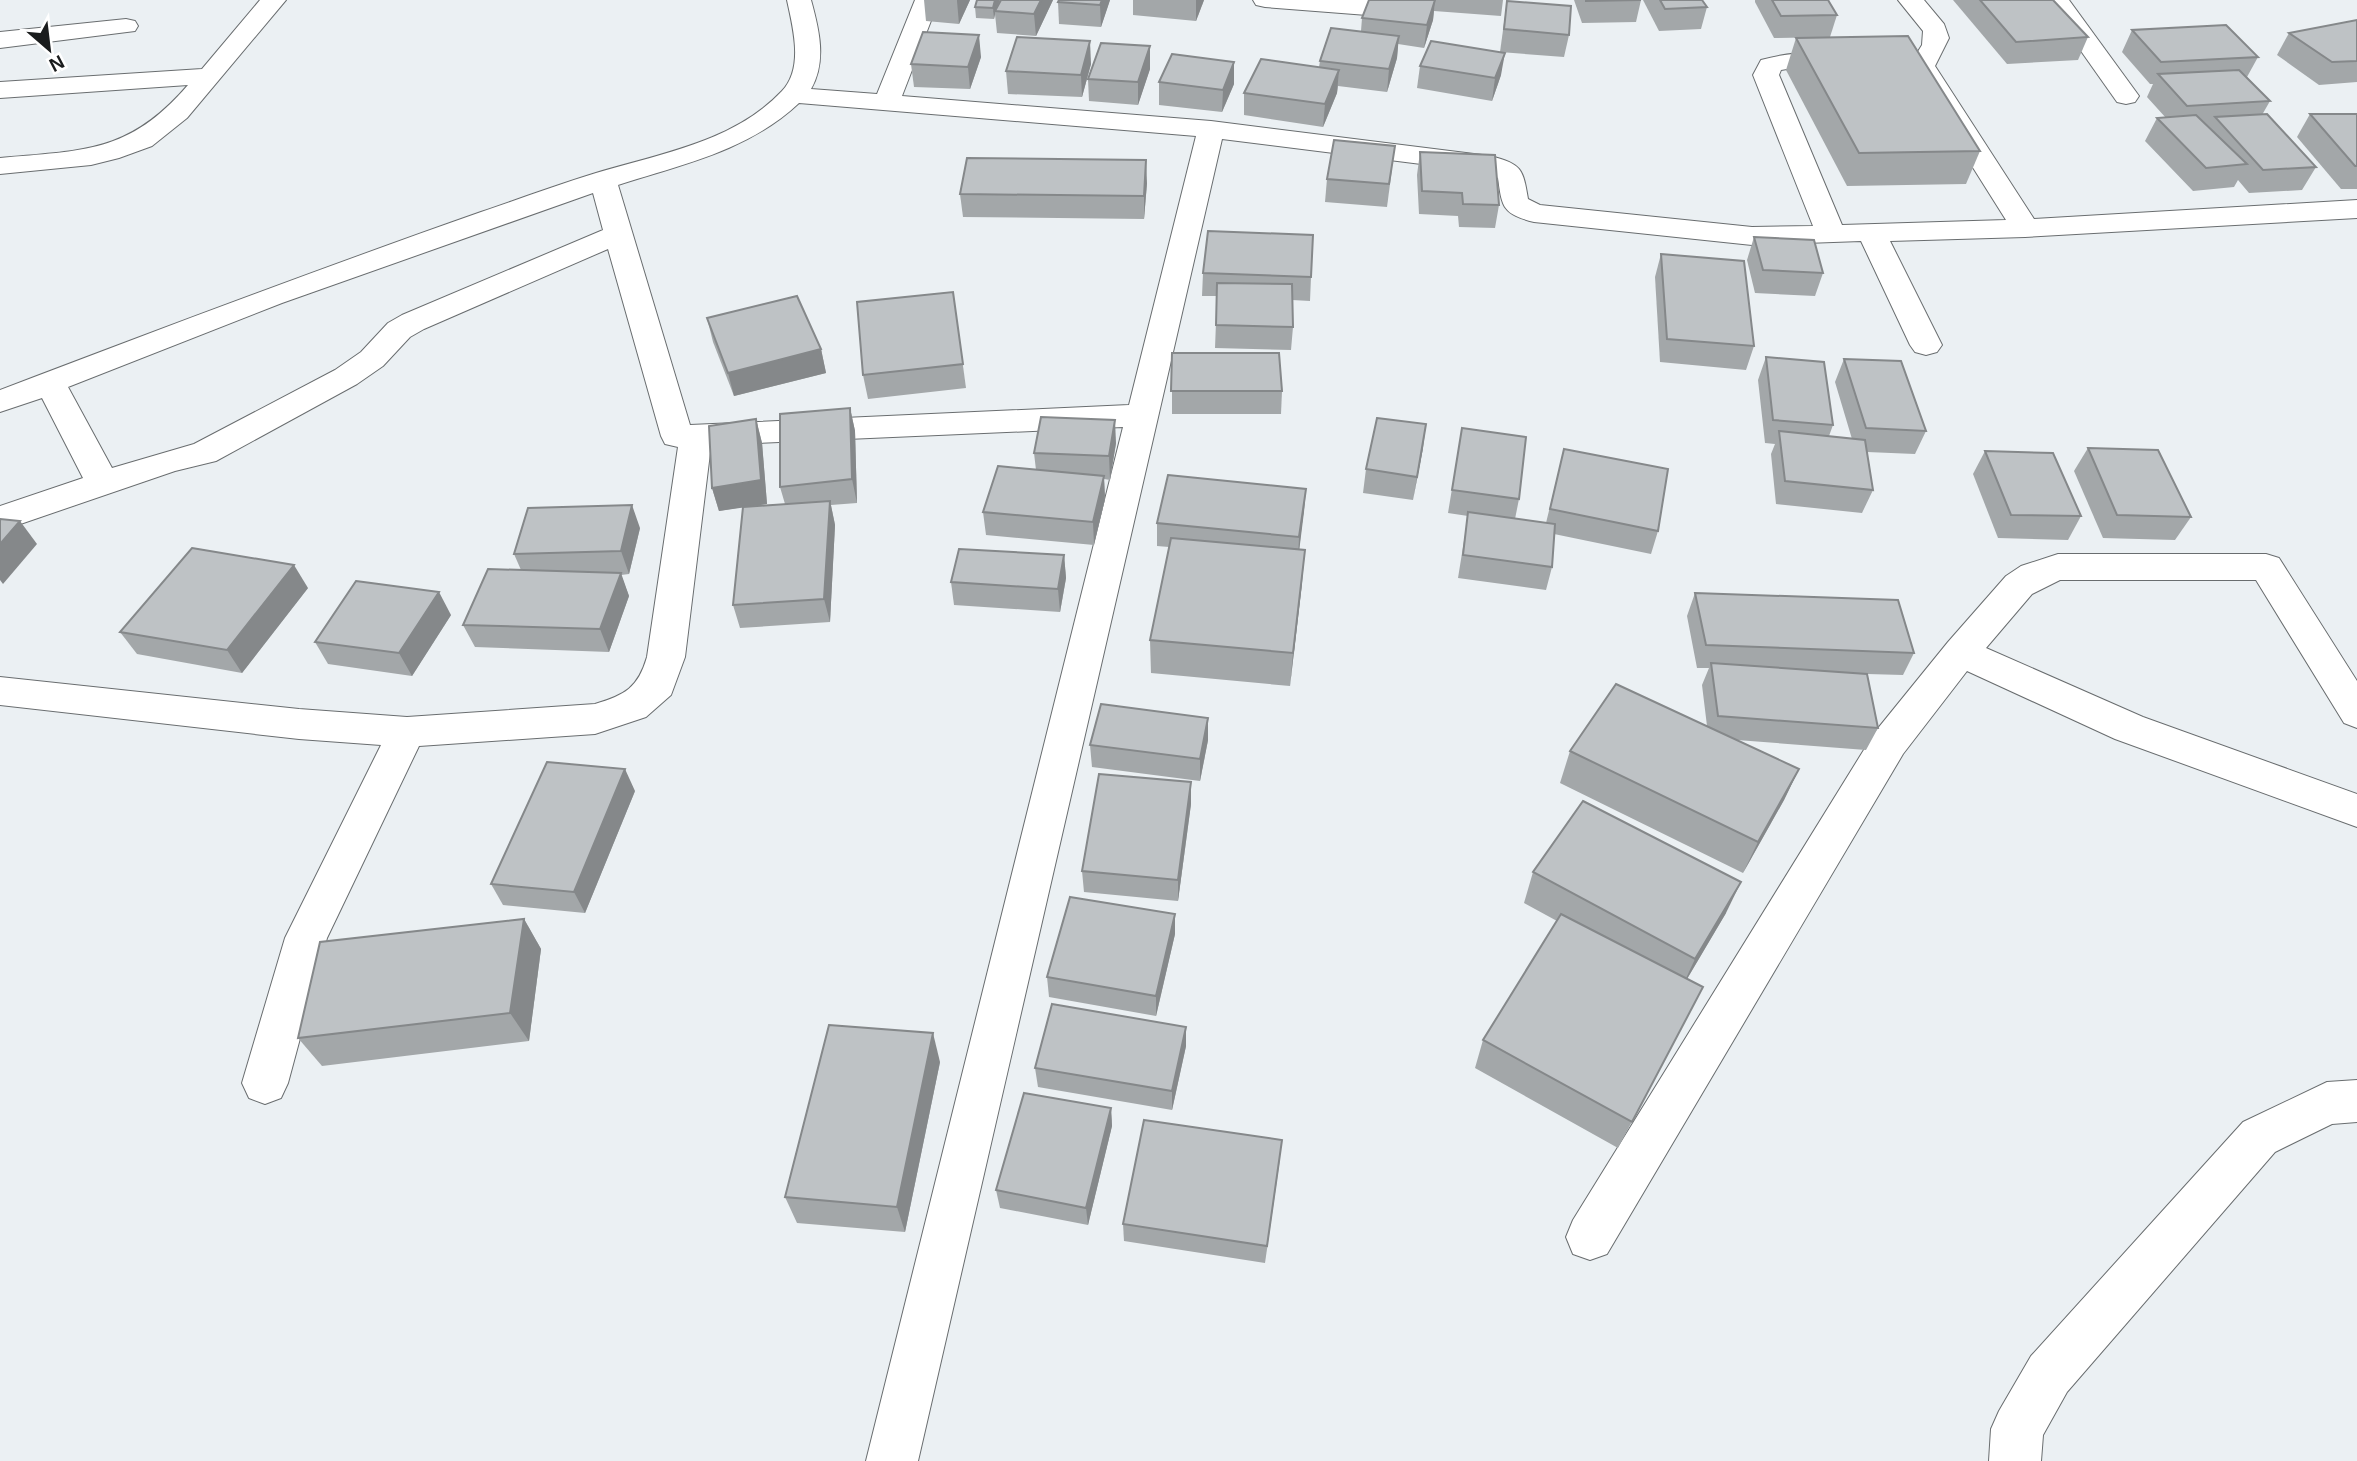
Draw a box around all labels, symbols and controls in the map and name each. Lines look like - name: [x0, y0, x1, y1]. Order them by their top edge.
- north arrow: [14, 14, 84, 84]
- text: N: [46, 51, 68, 76]

